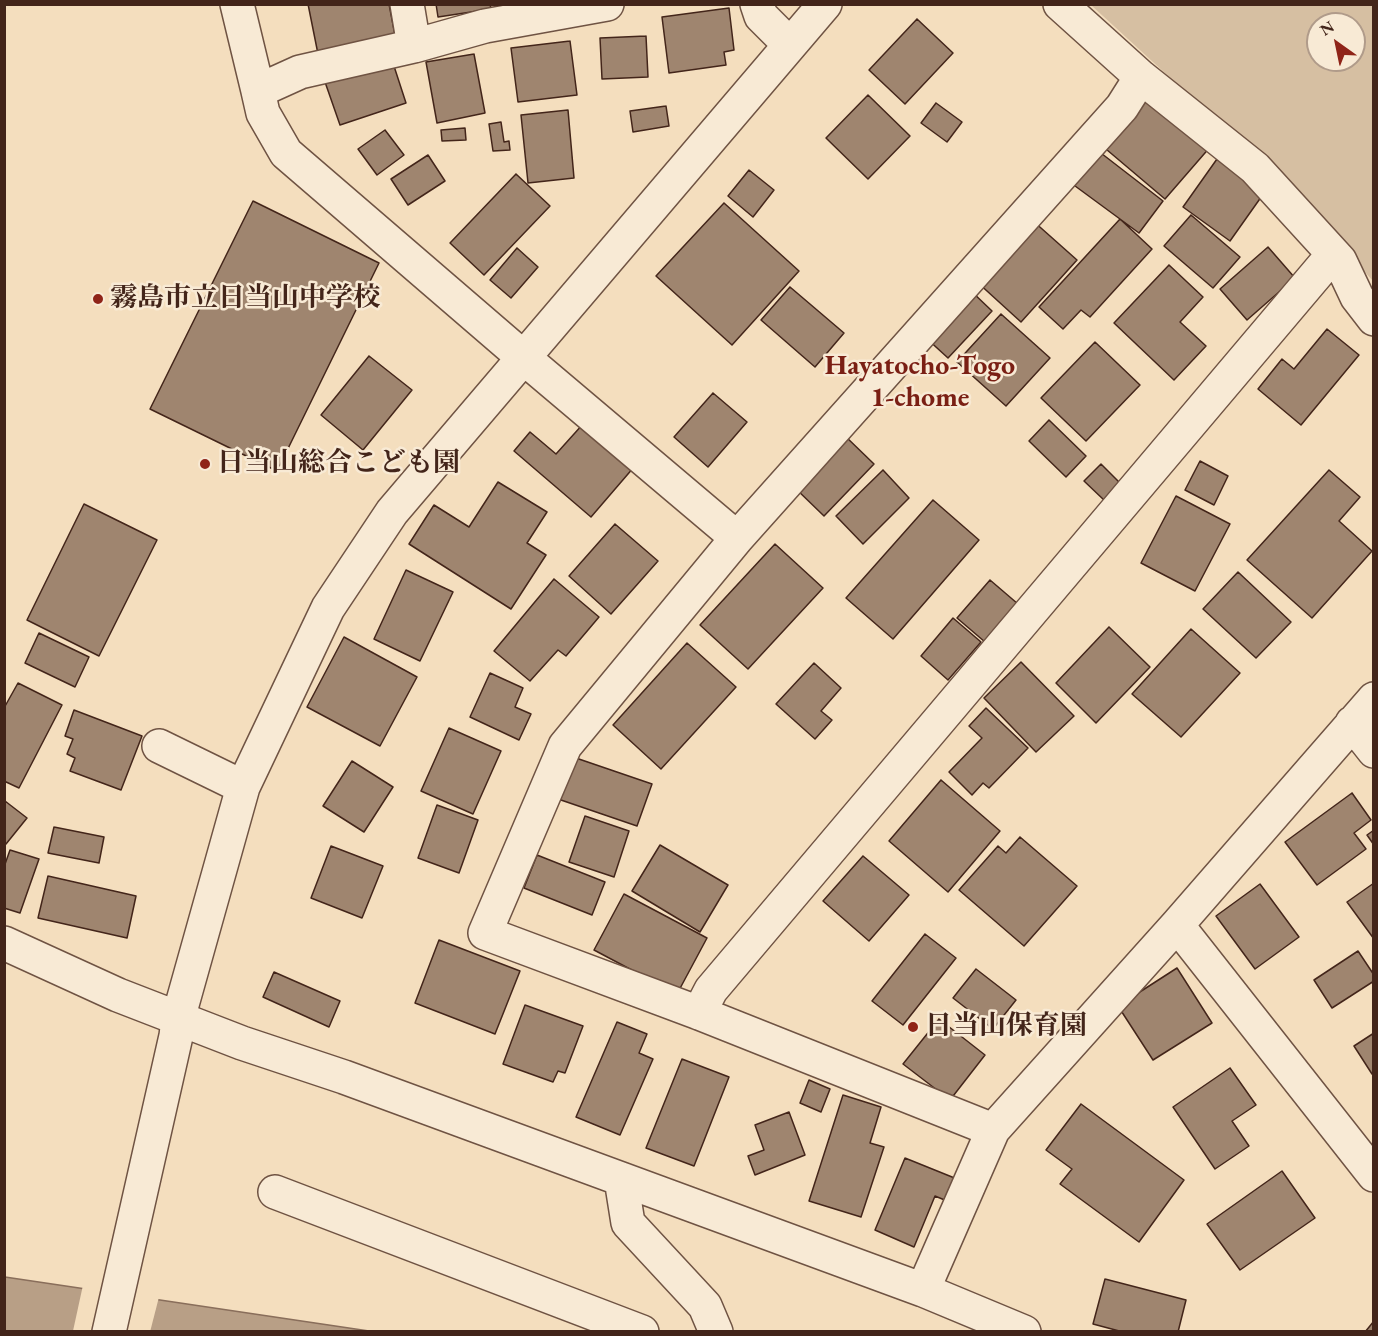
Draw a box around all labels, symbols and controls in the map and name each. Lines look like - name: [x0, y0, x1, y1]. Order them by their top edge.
- north arrow: [1306, 12, 1366, 72]
- text: N: [1316, 16, 1338, 40]
- place label: 霧島市立日当山中学校: [110, 283, 380, 315]
- marker: 霧島市立日当山中学校: [91, 292, 105, 306]
- district label: Hayatocho-Togo 1-chome: [825, 349, 1015, 415]
- place label: 日当山総合こども園: [217, 448, 460, 480]
- marker: 日当山総合こども園: [198, 457, 212, 471]
- place label: 日当山保育園: [925, 1011, 1087, 1043]
- marker: 日当山保育園: [906, 1020, 920, 1034]

